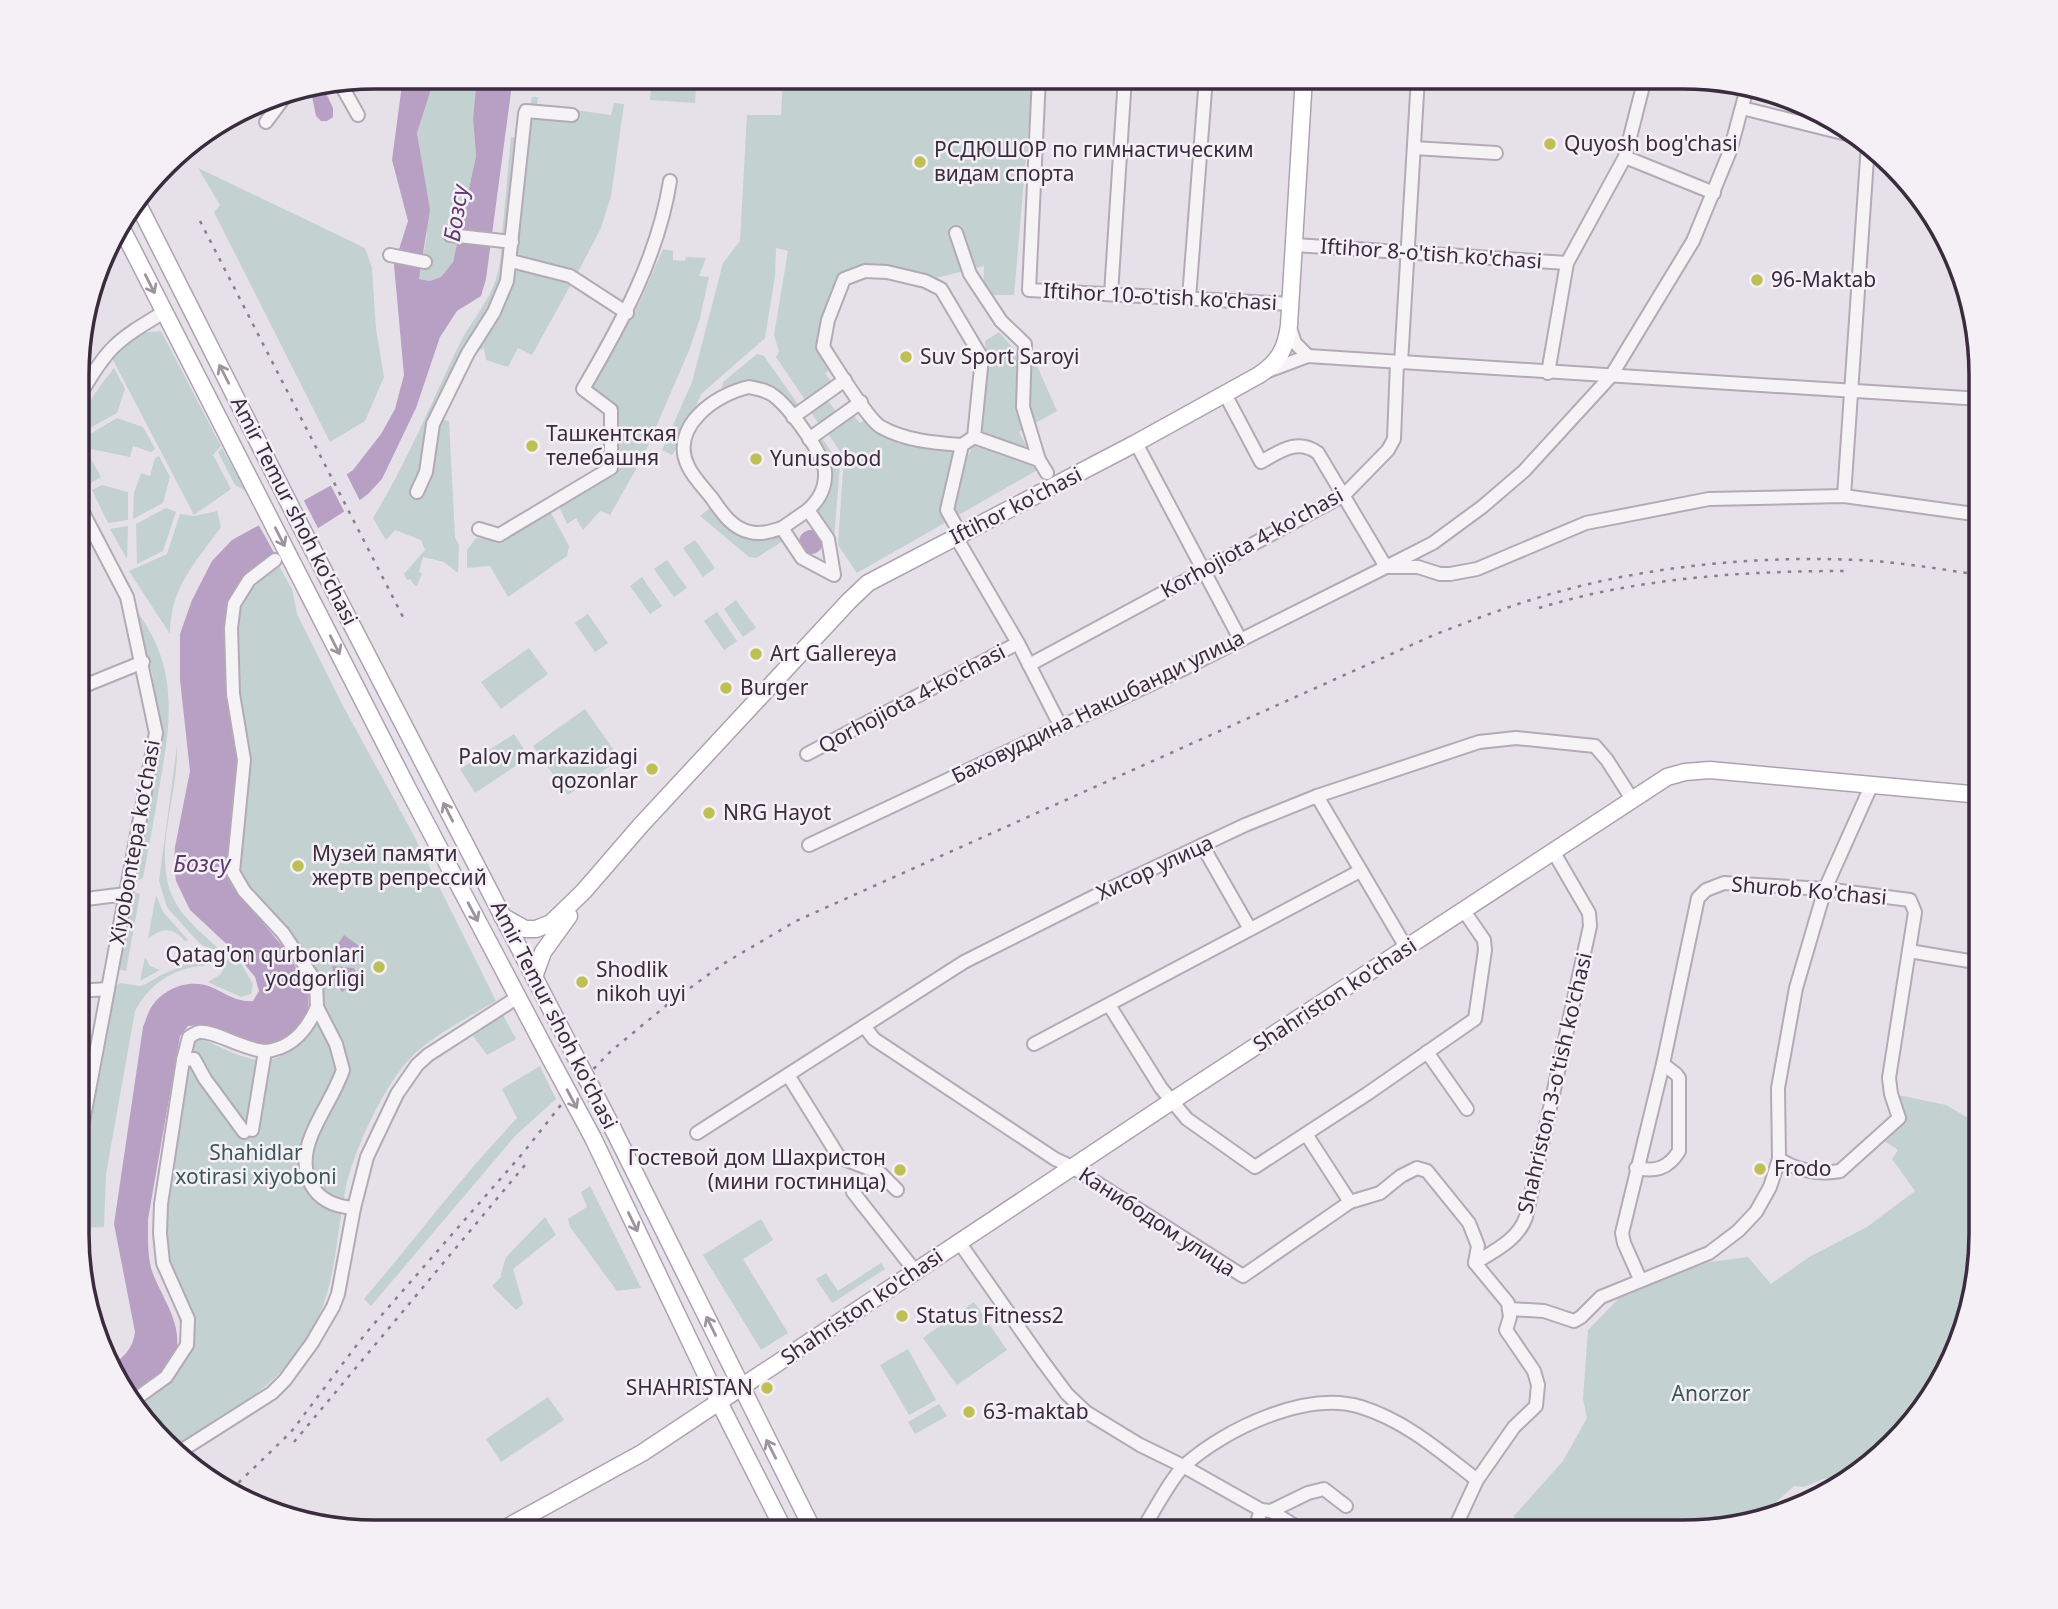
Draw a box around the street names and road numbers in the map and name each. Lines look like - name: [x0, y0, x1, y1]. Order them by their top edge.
- street label: Iftihor 8-o'tish ko'chasi: [1319, 231, 1543, 275]
- street label: Iftihor 10-o'tish ko'chasi: [1042, 276, 1278, 316]
- street label: Amir Temur shoh ko'chasi: [225, 391, 365, 630]
- street label: Iftihor ko'chasi: [945, 460, 1086, 550]
- street label: Korhojiota 4-ko'chasi: [1155, 480, 1348, 604]
- street label: Баховуддина Накшбанди улица: [947, 623, 1249, 789]
- street label: Qorhojiota 4-ko'chasi: [813, 637, 1010, 759]
- street label: Xiyobontepa koʻchasi: [102, 737, 166, 946]
- street label: Хисор улица: [1092, 828, 1217, 906]
- street label: Shurob Ko'chasi: [1730, 869, 1888, 911]
- street label: Amir Temur shoh ko'chasi: [485, 895, 625, 1134]
- street label: Shahriston ko'chasi: [1247, 931, 1422, 1058]
- street label: Shahriston 3-o'tish ko'chasi: [1510, 949, 1598, 1216]
- street label: Канибодом улица: [1074, 1160, 1241, 1282]
- street label: Shahriston ko'chasi: [775, 1242, 948, 1371]

